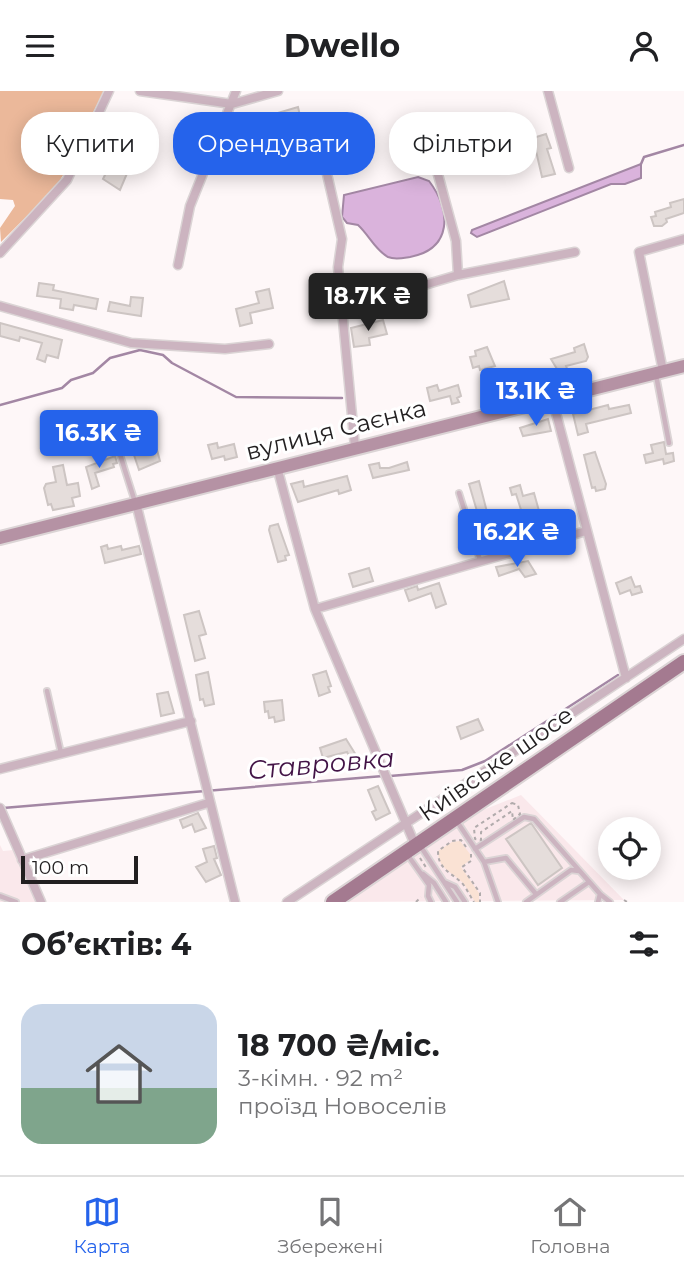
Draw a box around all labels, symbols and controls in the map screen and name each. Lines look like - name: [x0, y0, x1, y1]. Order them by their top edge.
- text: Dwello: [284, 26, 400, 65]
- icon: menu: [21, 27, 59, 65]
- icon: person: [625, 27, 663, 65]
- chip: Купити: [21, 112, 159, 175]
- chip: Орендувати: [173, 112, 375, 175]
- chip: Фільтри: [389, 112, 537, 175]
- pin: 18.7K ₴: [303, 273, 433, 333]
- text: 18.7K ₴: [325, 282, 411, 310]
- pin: 13.1K ₴: [471, 369, 601, 428]
- text: 13.1K ₴: [496, 377, 576, 405]
- street label: вулиця Саєнка: [243, 393, 429, 466]
- pin: 16.3K ₴: [34, 411, 164, 470]
- text: 16.3K ₴: [56, 419, 142, 447]
- pin: 16.2K ₴: [452, 510, 582, 569]
- text: 16.2K ₴: [474, 518, 560, 546]
- street label: Київське шосе: [413, 700, 578, 828]
- water label: Ставровка: [246, 742, 396, 786]
- map controls: [598, 817, 661, 880]
- button: locate: [598, 817, 661, 880]
- scale bar: [21, 853, 138, 885]
- text: 100 m: [32, 856, 89, 879]
- icon: filters: [625, 925, 663, 963]
- text: Об’єктів: 4: [21, 926, 191, 963]
- text: 18 700 ₴/міс.: [238, 1027, 440, 1064]
- icon: home: [77, 1032, 161, 1116]
- text: 3-кімн. · 92 m²: [238, 1064, 403, 1092]
- text: проїзд Новоселів: [238, 1092, 447, 1120]
- tab: Карта: [74, 1193, 130, 1258]
- tab: Збережені: [277, 1193, 383, 1258]
- tab: Головна: [530, 1193, 610, 1258]

